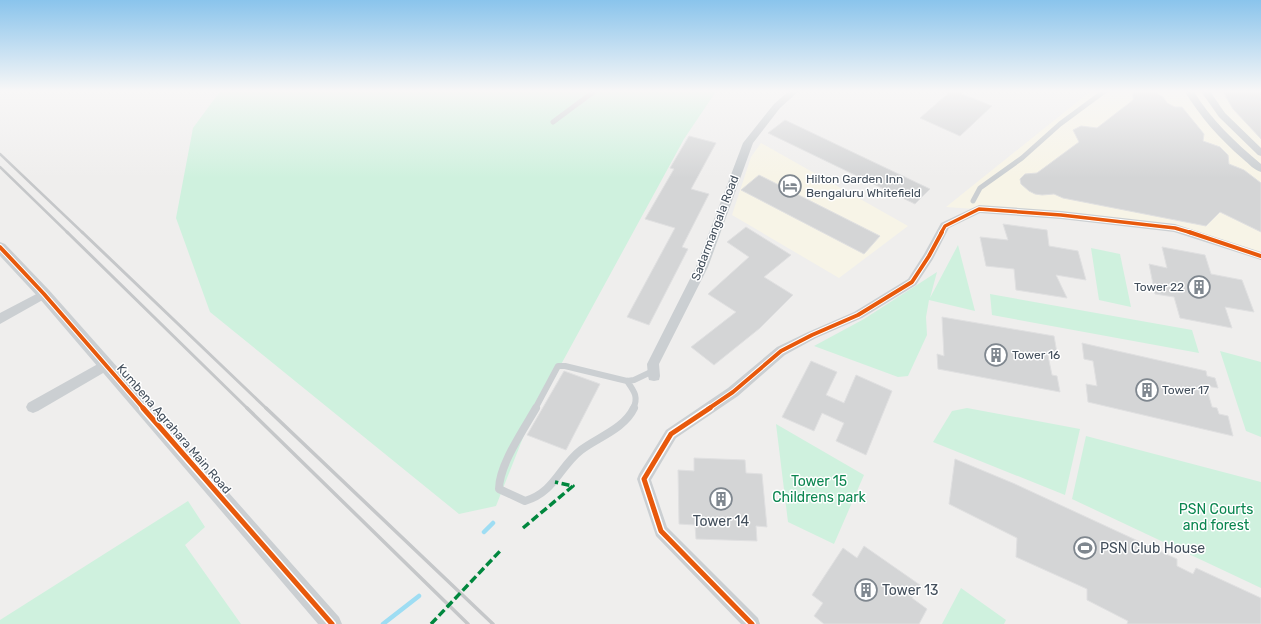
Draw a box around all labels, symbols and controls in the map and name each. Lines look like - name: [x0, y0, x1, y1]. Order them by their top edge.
- place label: Hilton Garden Inn Bengaluru Whitefield: [806, 172, 921, 200]
- street label: Sadarmangala Road: [688, 173, 742, 283]
- hotel icon: Hilton Garden Inn Bengaluru Whitefield: [777, 173, 803, 199]
- building icon: Tower 22: [1186, 274, 1212, 300]
- place label: Tower 22: [1134, 280, 1184, 294]
- building icon: Tower 16: [983, 342, 1009, 368]
- place label: Tower 16: [1012, 348, 1060, 362]
- street label: Kumbena Agrahara Main Road: [114, 361, 234, 497]
- building icon: Tower 17: [1134, 377, 1160, 403]
- place label: Tower 17: [1162, 383, 1209, 397]
- park label: Tower 15 Childrens park: [772, 473, 867, 506]
- building icon: Tower 14: [708, 486, 734, 512]
- park label: PSN Courts and forest: [1179, 501, 1253, 534]
- place label: Tower 14: [693, 513, 750, 530]
- sports icon: PSN Club House: [1072, 535, 1098, 561]
- place label: PSN Club House: [1100, 540, 1205, 557]
- building icon: Tower 13: [853, 577, 879, 603]
- place label: Tower 13: [882, 582, 938, 599]

